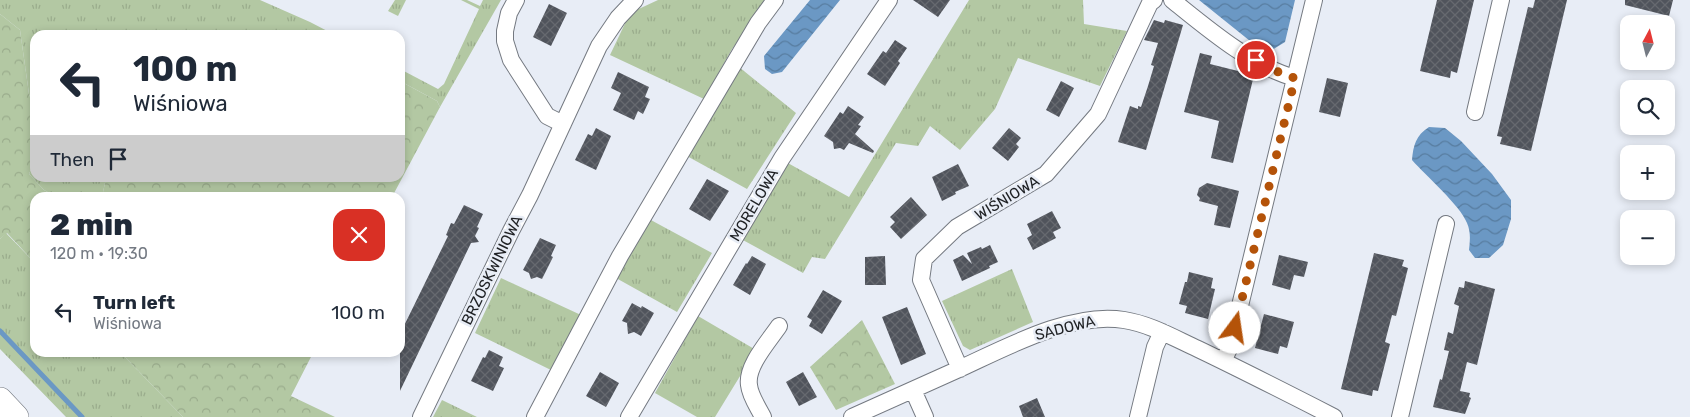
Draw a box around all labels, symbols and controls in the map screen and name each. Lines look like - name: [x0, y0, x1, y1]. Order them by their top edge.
- north arrow: [1620, 15, 1675, 70]
- map controls: [1620, 15, 1675, 265]
- pin: [1235, 39, 1277, 81]
- icon: arrive: [1242, 46, 1270, 74]
- text: 100 m: [133, 48, 238, 90]
- icon: left: [50, 50, 115, 115]
- button: search: [1620, 80, 1675, 135]
- text: Wiśniowa: [133, 90, 228, 117]
- icon: arrive: [104, 145, 132, 173]
- button: +: [1620, 145, 1675, 200]
- text: Then: [50, 148, 94, 171]
- street label: MORELOWA: [726, 165, 782, 245]
- street label: WIŚNIOWA: [972, 172, 1042, 224]
- text: 2 min: [50, 207, 133, 243]
- button: close: [333, 209, 385, 261]
- button: −: [1620, 210, 1675, 265]
- street label: BRZOSKWINIOWA: [458, 212, 526, 328]
- text: 120 m · 19:30: [50, 244, 148, 263]
- text: Turn left: [93, 291, 175, 314]
- icon: left: [50, 298, 78, 326]
- text: 100 m: [331, 301, 385, 324]
- position arrow: [1208, 301, 1260, 353]
- street label: SADOWA: [1033, 312, 1097, 344]
- text: Wiśniowa: [93, 314, 162, 333]

